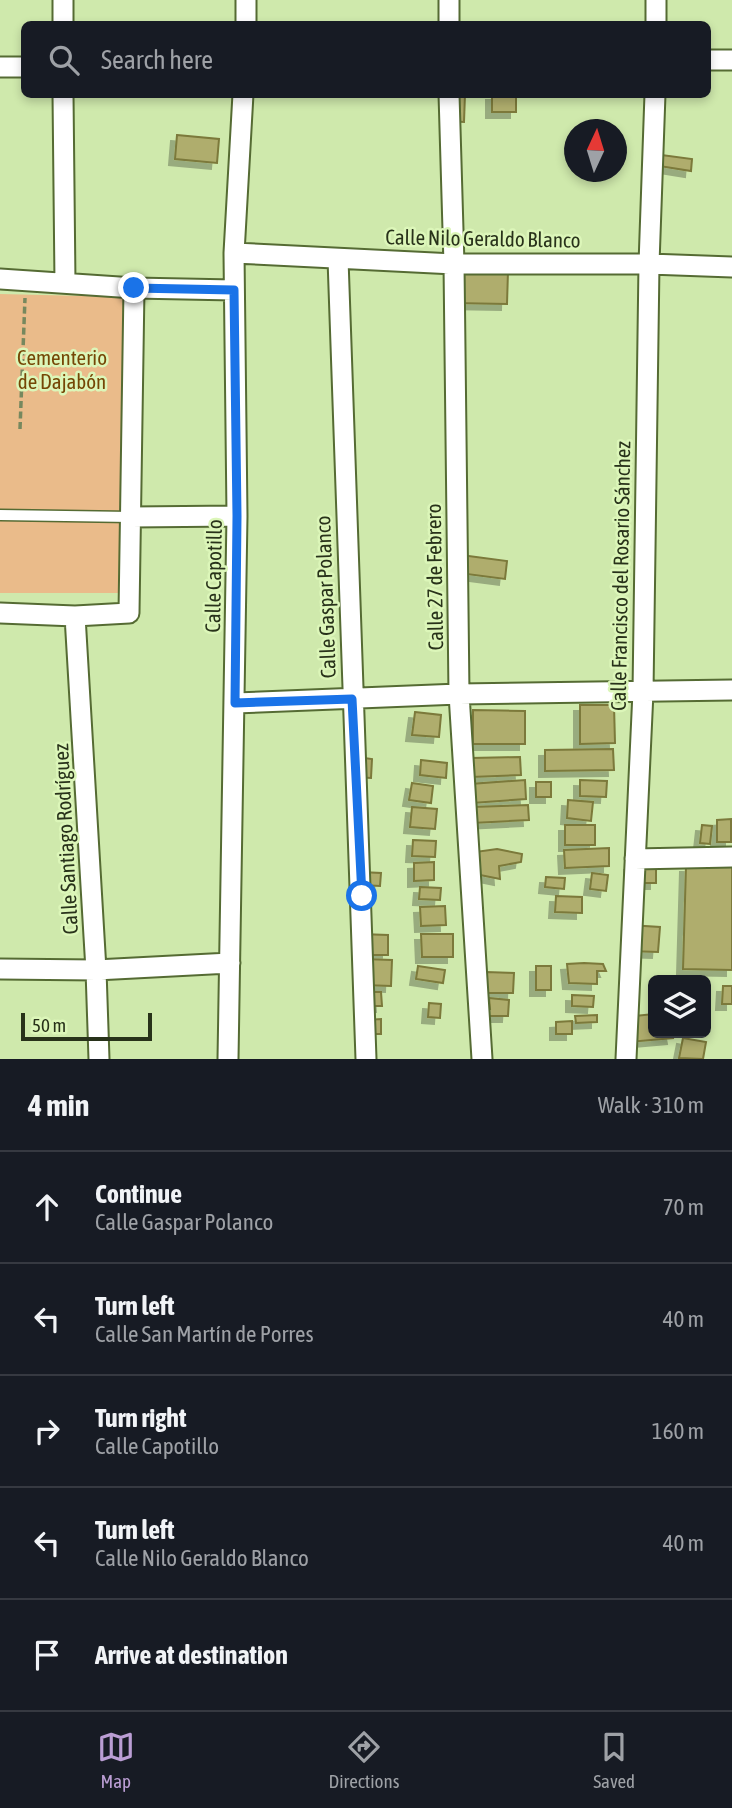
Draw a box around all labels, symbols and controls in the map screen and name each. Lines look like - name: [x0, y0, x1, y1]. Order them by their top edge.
- search box: [21, 21, 711, 98]
- icon: search: [45, 41, 83, 79]
- text: Search here: [101, 45, 213, 75]
- north arrow: [564, 119, 627, 182]
- street label: Calle Nilo Geraldo Blanco: [385, 224, 581, 252]
- route end: [118, 272, 149, 303]
- park label: Cementerio de Dajabón: [17, 345, 107, 393]
- street label: Calle Francisco del Rosario Sánchez: [606, 440, 634, 711]
- street label: Calle 27 de Febrero: [421, 503, 447, 651]
- street label: Calle Gaspar Polanco: [310, 515, 340, 679]
- street label: Calle Capotillo: [200, 519, 226, 633]
- street label: Calle Santiago Rodríguez: [48, 743, 82, 935]
- route start: [346, 880, 377, 911]
- map controls: [648, 975, 711, 1038]
- button: layers: [648, 975, 711, 1038]
- scale bar: [21, 1010, 152, 1042]
- text: 50 m: [32, 1014, 66, 1036]
- text: 4 min: [28, 1088, 89, 1122]
- text: Walk · 310 m: [598, 1092, 704, 1118]
- text: Continue: [95, 1179, 182, 1209]
- icon: ahead: [28, 1188, 66, 1226]
- text: 70 m: [663, 1194, 704, 1220]
- text: Calle Gaspar Polanco: [95, 1209, 273, 1235]
- text: Turn left: [95, 1291, 175, 1321]
- icon: left: [28, 1300, 66, 1338]
- text: 40 m: [663, 1306, 704, 1332]
- text: Calle San Martín de Porres: [95, 1321, 314, 1347]
- text: Turn right: [95, 1403, 186, 1433]
- icon: right: [28, 1412, 66, 1450]
- text: 160 m: [652, 1418, 704, 1444]
- text: Calle Capotillo: [95, 1433, 219, 1459]
- text: Turn left: [95, 1515, 175, 1545]
- icon: left: [28, 1524, 66, 1562]
- text: 40 m: [663, 1530, 704, 1556]
- text: Calle Nilo Geraldo Blanco: [95, 1545, 309, 1571]
- icon: arrive: [28, 1636, 66, 1674]
- text: Arrive at destination: [95, 1640, 288, 1670]
- tab: Map: [97, 1728, 135, 1792]
- tab: Directions: [329, 1728, 399, 1792]
- tab: Saved: [593, 1728, 635, 1792]

